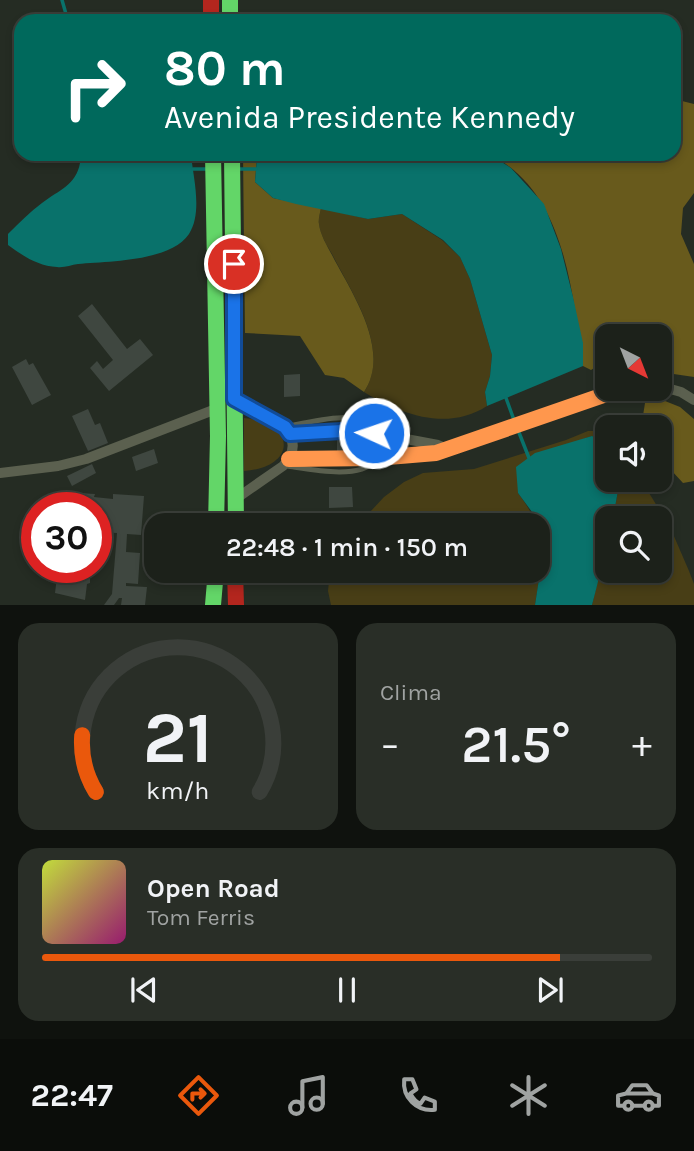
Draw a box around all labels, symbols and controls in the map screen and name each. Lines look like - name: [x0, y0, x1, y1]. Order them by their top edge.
- text: 80 m: [164, 40, 286, 97]
- icon: right: [49, 42, 140, 133]
- text: Avenida Presidente Kennedy: [164, 99, 575, 136]
- pin: [204, 234, 264, 294]
- icon: arrive: [215, 245, 253, 283]
- north arrow: [595, 324, 672, 401]
- map controls: [595, 324, 672, 583]
- position arrow: [337, 396, 411, 470]
- button: sound: [595, 415, 672, 492]
- speed limit sign: 30: [21, 492, 112, 583]
- button: search: [595, 506, 672, 583]
- text: 22:48 · 1 min · 150 m: [226, 532, 468, 563]
- text: Clima: [380, 679, 442, 706]
- text: 21: [143, 696, 213, 781]
- text: 21.5°: [461, 714, 571, 775]
- text: −: [380, 722, 400, 767]
- text: +: [632, 722, 652, 767]
- text: km/h: [146, 776, 210, 805]
- text: Open Road: [147, 873, 280, 904]
- text: Tom Ferris: [147, 904, 255, 931]
- icon: previous: [125, 971, 163, 1009]
- icon: pause: [328, 971, 366, 1009]
- icon: next: [531, 971, 569, 1009]
- icon: directions: [174, 1071, 223, 1120]
- icon: music: [284, 1071, 333, 1120]
- icon: phone: [394, 1071, 443, 1120]
- icon: climate: [504, 1071, 553, 1120]
- icon: car: [614, 1071, 663, 1120]
- text: 22:47: [31, 1077, 113, 1114]

